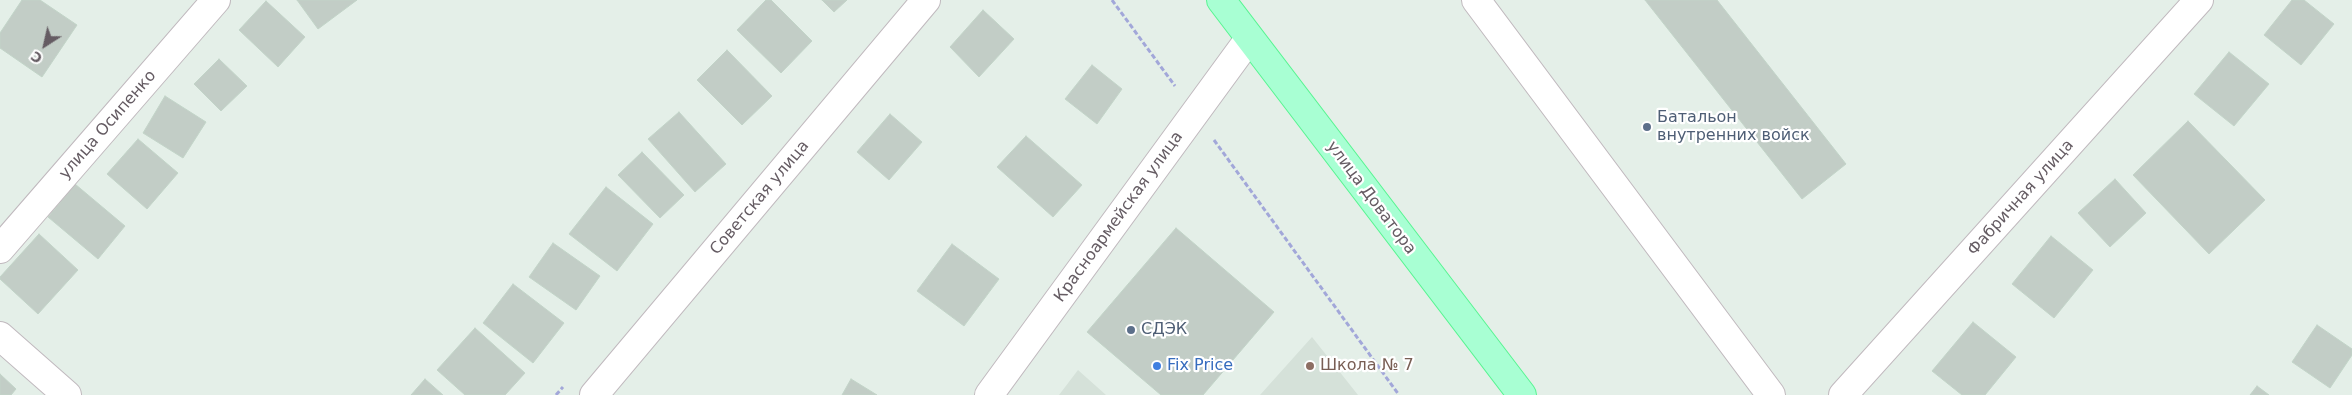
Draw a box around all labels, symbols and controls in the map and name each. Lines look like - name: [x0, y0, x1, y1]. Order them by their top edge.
- north arrow: [20, 20, 70, 70]
- text: С: [28, 48, 45, 67]
- street label: улица Осипенко: [56, 67, 160, 183]
- place label: Батальон внутренних войск: [1657, 108, 1810, 146]
- marker: Батальон внутренних войск: [1641, 121, 1653, 133]
- street label: Красноармейская улица: [1051, 128, 1187, 306]
- street label: Фабричная улица: [1964, 136, 2078, 260]
- street label: Советская улица: [707, 137, 813, 259]
- street label: улица Доватора: [1322, 138, 1420, 258]
- place label: СДЭК: [1141, 320, 1187, 340]
- marker: СДЭК: [1125, 324, 1137, 336]
- place label: Fix Price: [1167, 356, 1233, 376]
- place label: Школа № 7: [1320, 356, 1414, 376]
- marker: Fix Price: [1151, 360, 1163, 372]
- marker: Школа № 7: [1304, 360, 1316, 372]

